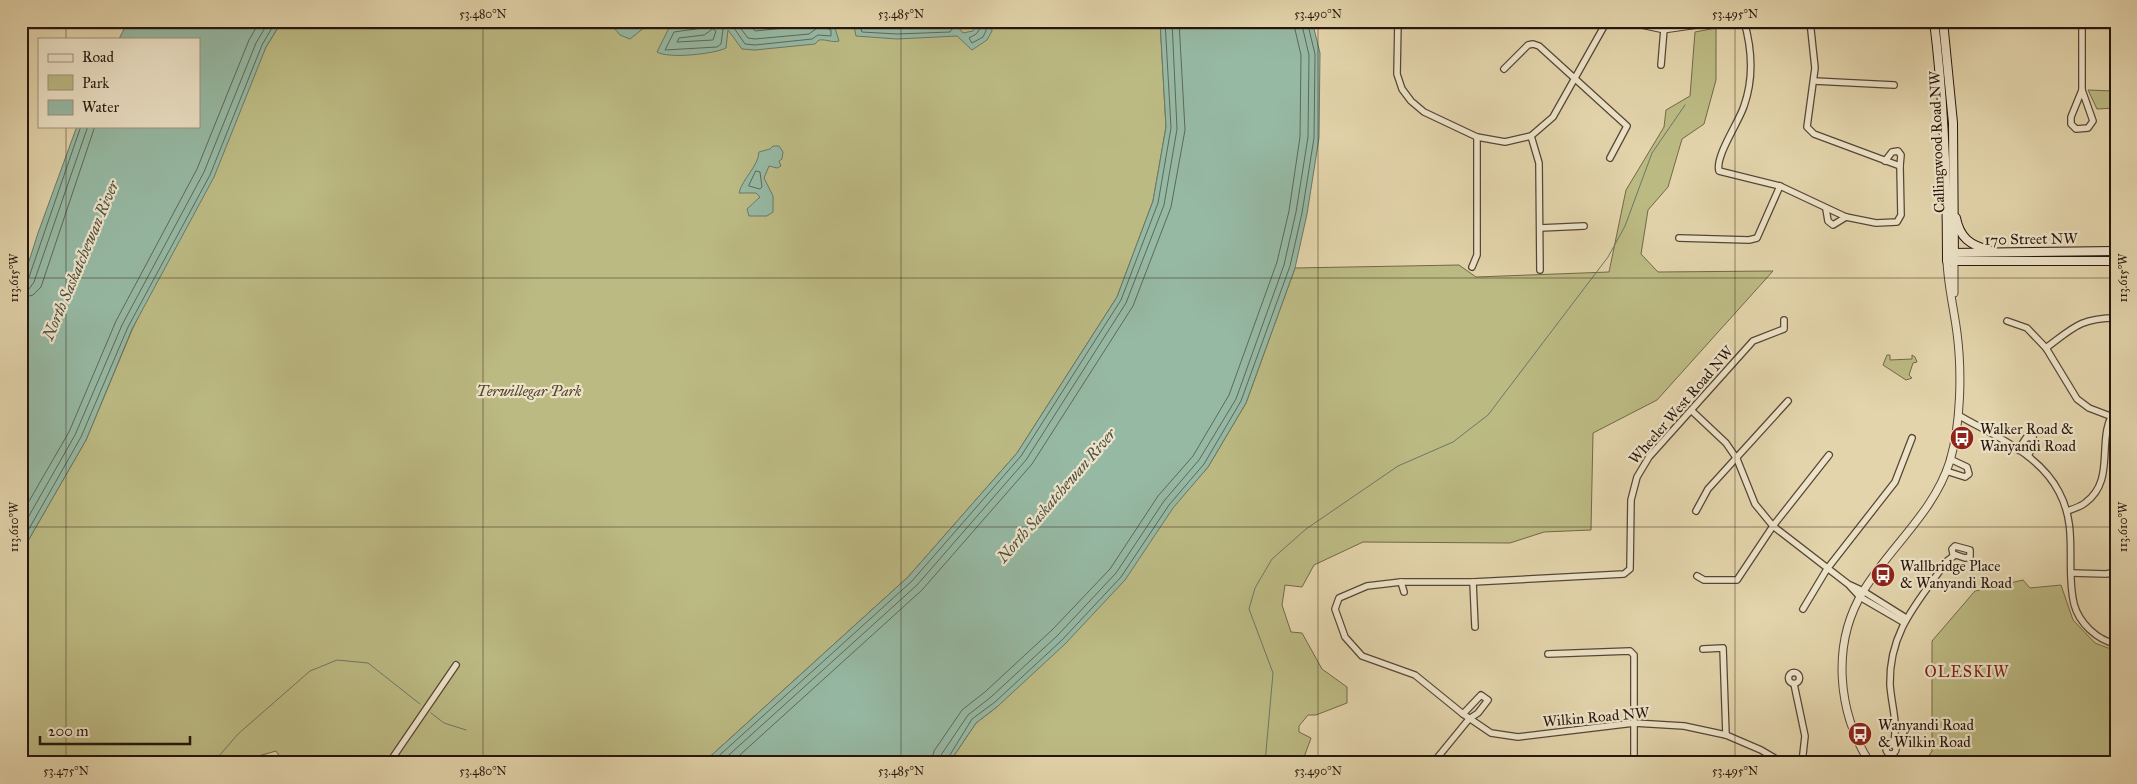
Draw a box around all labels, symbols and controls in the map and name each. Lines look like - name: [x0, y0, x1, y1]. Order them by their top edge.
- text: 53.480°N: [459, 7, 507, 21]
- text: 53.485°N: [878, 7, 924, 21]
- text: 53.490°N: [1294, 7, 1342, 21]
- text: 53.495°N: [1712, 7, 1758, 21]
- legend: [38, 38, 200, 128]
- text: Road: [82, 48, 114, 66]
- street label: Callingwood Road NW: [1925, 70, 1948, 213]
- text: Park: [82, 74, 109, 92]
- text: Water: [82, 98, 119, 116]
- water label: North Saskatchewan River: [38, 176, 123, 344]
- street label: 170 Street NW: [1984, 229, 2079, 249]
- text: 113.615°W: [7, 253, 21, 302]
- text: 113.615°W: [2116, 253, 2130, 302]
- street label: Wheeler West Road NW: [1625, 342, 1738, 468]
- park label: Terwillegar Park: [477, 382, 582, 400]
- place label: Walker Road & Wanyandi Road: [1980, 420, 2076, 455]
- water label: North Saskatchewan River: [992, 423, 1121, 567]
- bus stop icon: Walker Road & Wanyandi Road: [1949, 425, 1975, 451]
- text: 113.610°W: [7, 501, 21, 552]
- text: 113.610°W: [2116, 501, 2130, 552]
- place label: Wallbridge Place & Wanyandi Road: [1900, 557, 2012, 592]
- bus stop icon: Wallbridge Place & Wanyandi Road: [1870, 562, 1896, 588]
- district label: OLESKIW: [1925, 662, 2009, 681]
- street label: Wilkin Road NW: [1542, 703, 1651, 731]
- scale bar: [40, 714, 190, 746]
- place label: Wanyandi Road & Wilkin Road: [1878, 716, 1974, 751]
- bus stop icon: Wanyandi Road & Wilkin Road: [1847, 721, 1873, 747]
- text: 200 m: [48, 722, 89, 740]
- text: 53.475°N: [43, 764, 89, 778]
- text: 53.480°N: [459, 764, 507, 778]
- text: 53.485°N: [878, 764, 924, 778]
- text: 53.490°N: [1294, 764, 1342, 778]
- text: 53.495°N: [1712, 764, 1758, 778]

